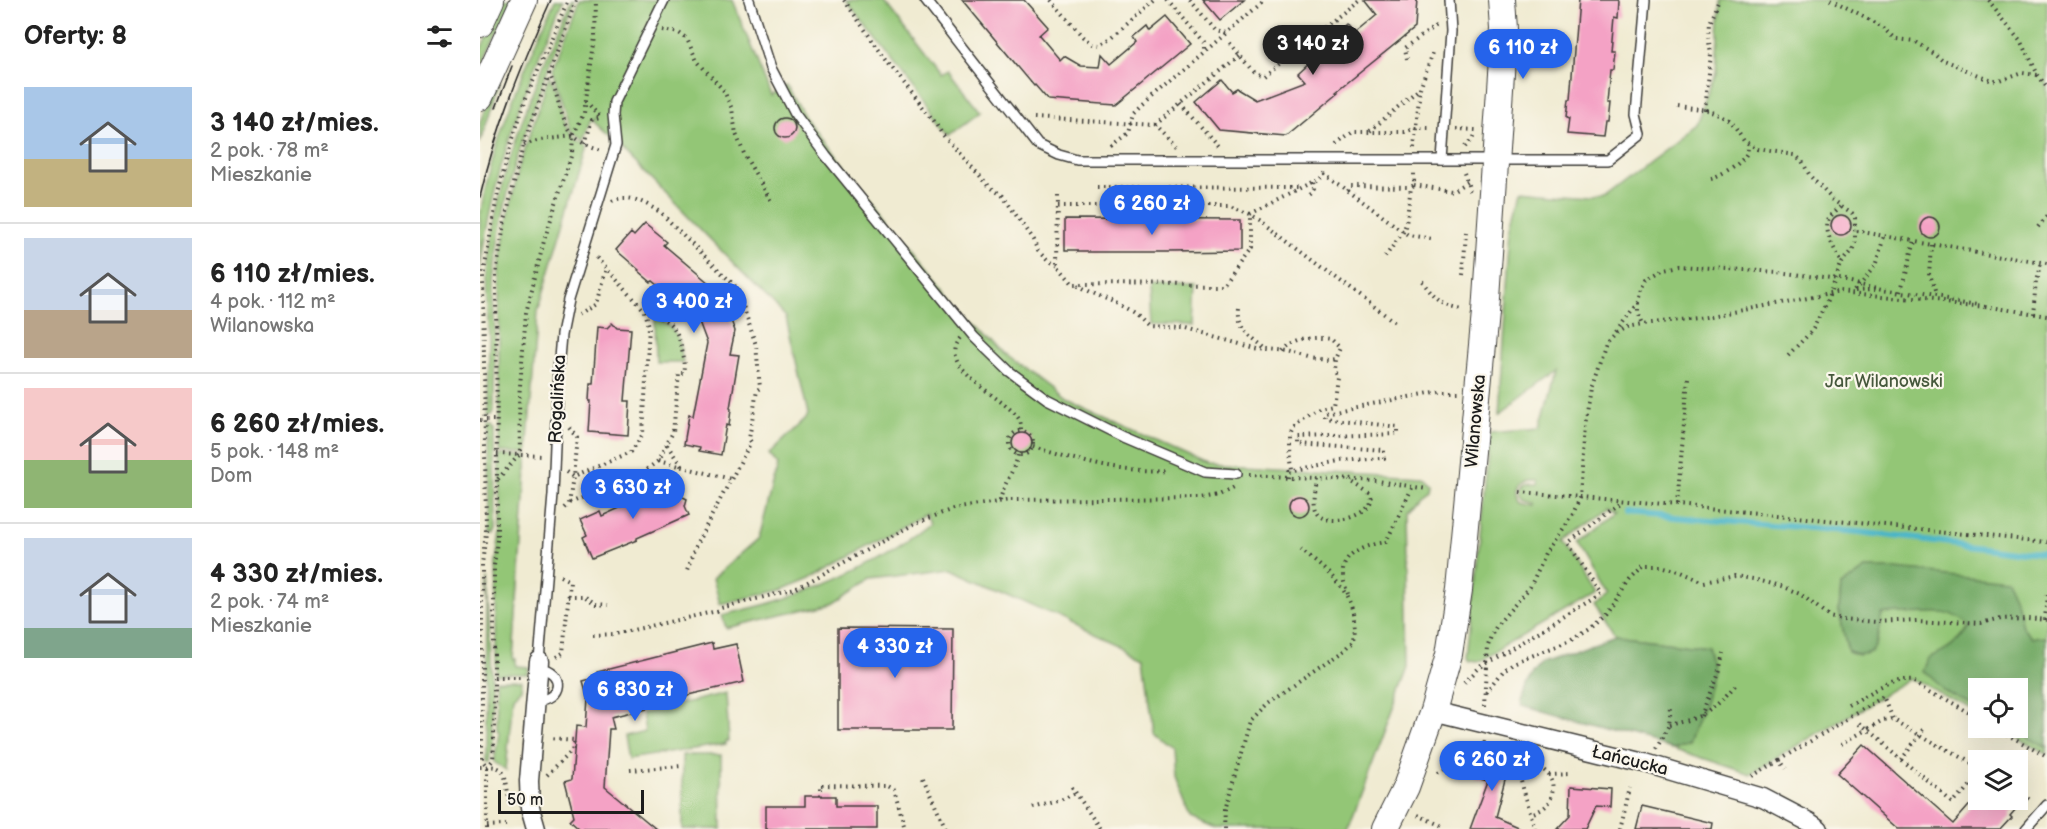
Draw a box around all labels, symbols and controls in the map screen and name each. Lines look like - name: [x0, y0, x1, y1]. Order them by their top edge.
- icon: filters: [423, 20, 456, 53]
- text: Oferty: 8: [24, 21, 127, 52]
- pin: 3 140 zł: [1251, 25, 1375, 76]
- pin: 6 110 zł: [1461, 29, 1585, 80]
- text: 3 140 zł: [1277, 32, 1349, 56]
- text: 6 110 zł: [1488, 36, 1558, 60]
- text: 3 140 zł/mies.: [210, 108, 379, 139]
- icon: home: [72, 111, 144, 183]
- text: 2 pok. · 78 m²: [210, 139, 329, 163]
- text: Mieszkanie: [210, 163, 312, 187]
- pin: 6 260 zł: [1090, 185, 1214, 236]
- text: 6 260 zł: [1114, 192, 1191, 216]
- text: 6 110 zł/mies.: [210, 259, 375, 290]
- icon: home: [72, 262, 144, 334]
- pin: 3 400 zł: [632, 283, 756, 334]
- text: 4 pok. · 112 m²: [210, 290, 336, 314]
- text: 3 400 zł: [656, 290, 732, 314]
- text: Wilanowska: [210, 314, 314, 338]
- street label: Rogalińska: [545, 354, 570, 444]
- park label: Jar Wilanowski: [1825, 371, 1943, 392]
- street label: Wilanowska: [1461, 373, 1490, 469]
- text: 6 260 zł/mies.: [210, 409, 384, 440]
- icon: home: [72, 412, 144, 484]
- text: 5 pok. · 148 m²: [210, 440, 339, 464]
- text: Dom: [210, 464, 252, 488]
- pin: 3 630 zł: [571, 469, 695, 520]
- text: 3 630 zł: [595, 476, 671, 500]
- text: 4 330 zł/mies.: [210, 559, 383, 590]
- icon: home: [72, 562, 144, 634]
- text: 2 pok. · 74 m²: [210, 590, 329, 614]
- text: Mieszkanie: [210, 614, 312, 638]
- pin: 4 330 zł: [833, 628, 957, 679]
- text: 4 330 zł: [857, 635, 933, 659]
- pin: 6 830 zł: [573, 671, 697, 722]
- text: 6 830 zł: [597, 678, 673, 702]
- map controls: [1968, 678, 2028, 810]
- button: locate: [1968, 678, 2028, 738]
- pin: 6 260 zł: [1430, 741, 1554, 792]
- street label: Łańcucka: [1590, 741, 1670, 780]
- text: 6 260 zł: [1454, 748, 1531, 772]
- button: layers: [1968, 750, 2028, 810]
- scale bar: [498, 787, 644, 814]
- text: 50 m: [507, 791, 543, 810]

